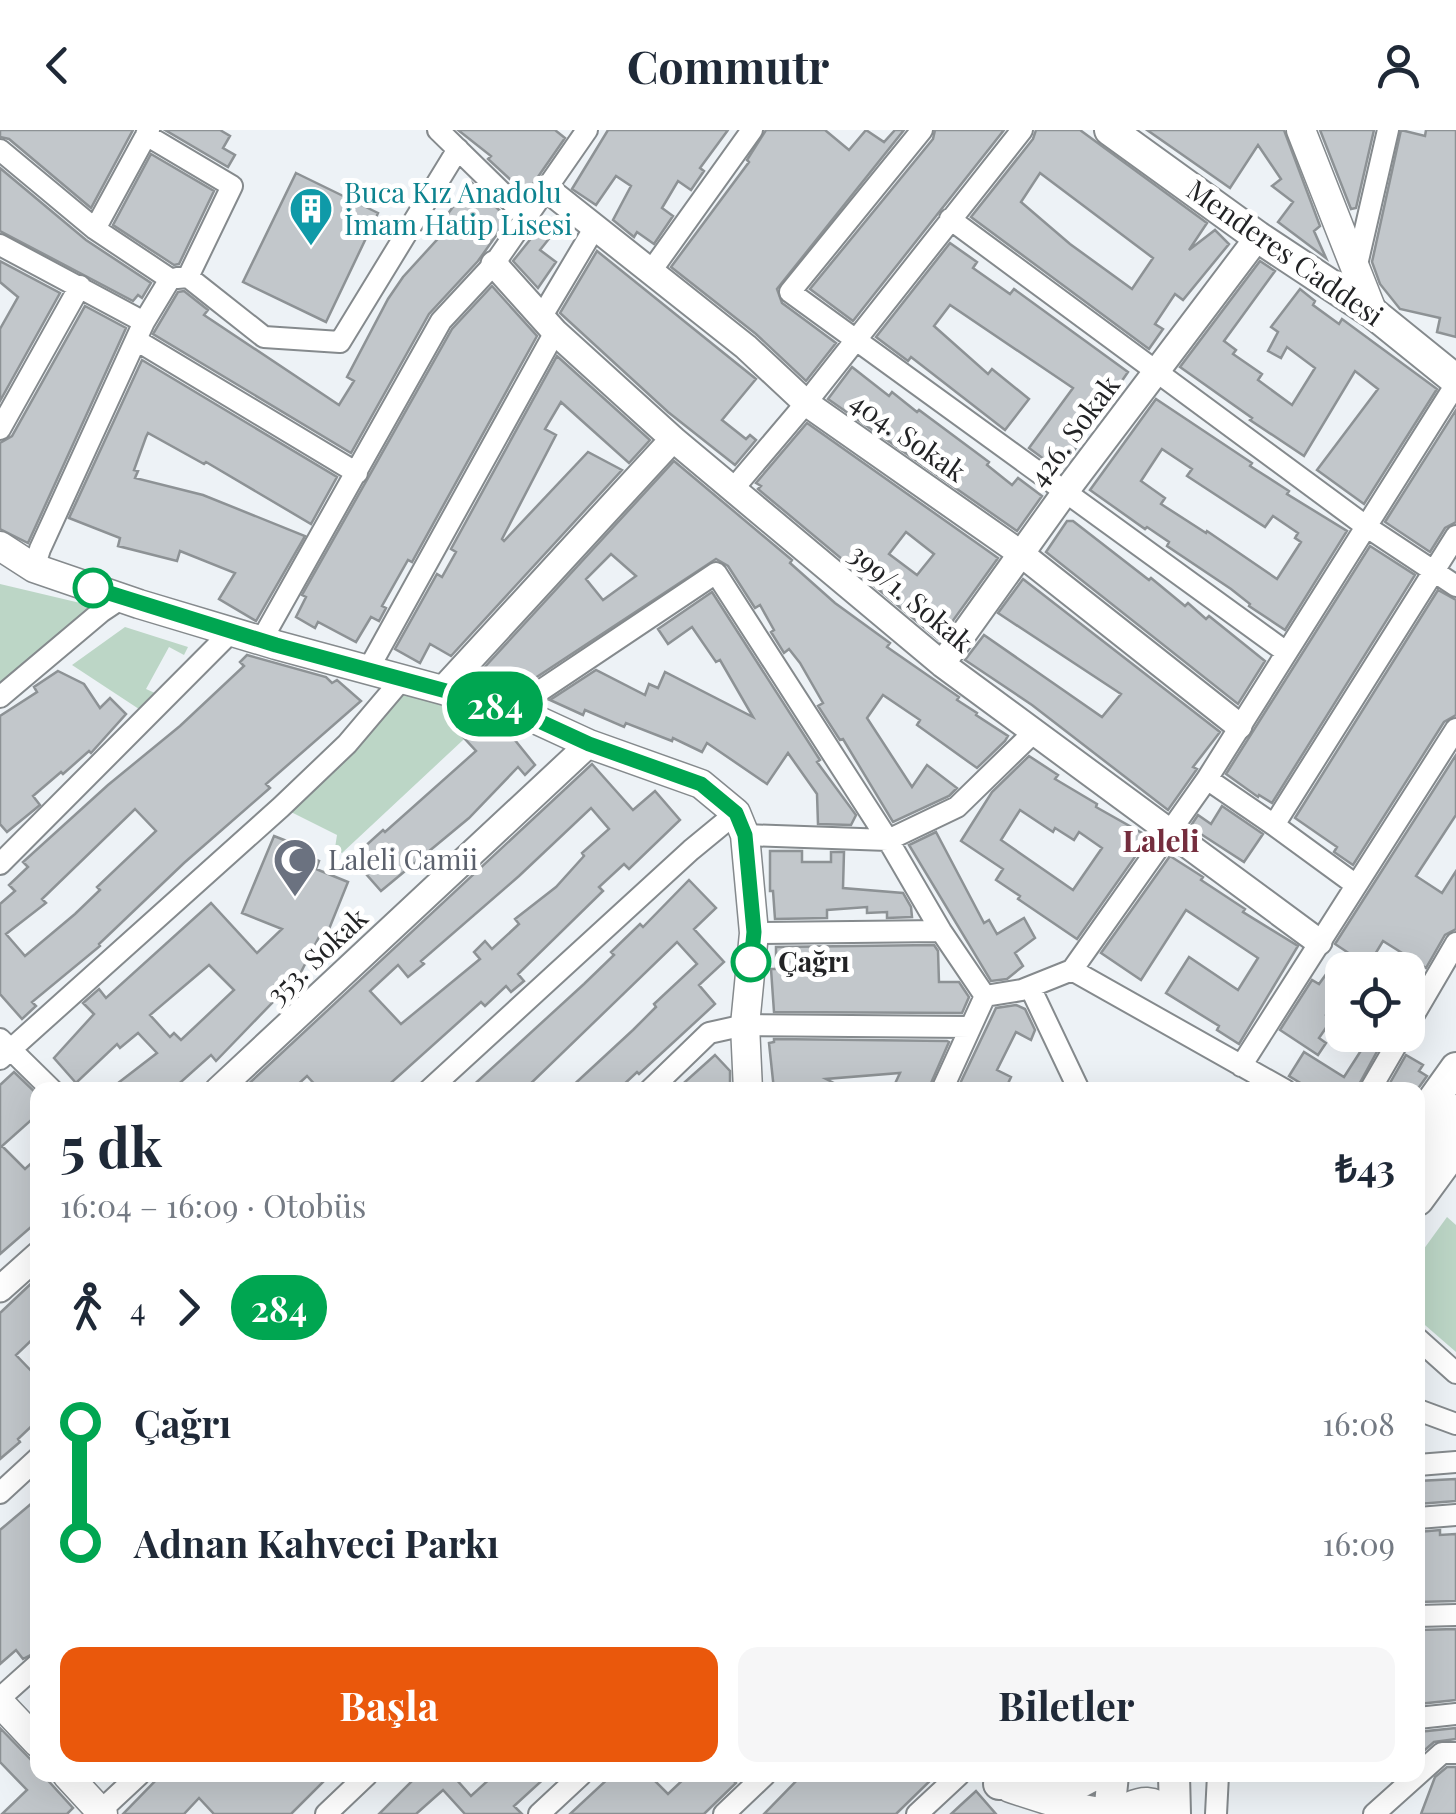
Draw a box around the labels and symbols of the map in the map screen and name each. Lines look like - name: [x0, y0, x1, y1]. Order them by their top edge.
- street label: Menderes Caddesi: [1180, 170, 1391, 333]
- place label: Buca Kız Anadolu İmam Hatip Lisesi: [344, 173, 573, 242]
- building icon: Buca Kız Anadolu İmam Hatip Lisesi: [288, 186, 334, 247]
- street label: 426. Sokak: [1019, 366, 1127, 493]
- street label: 404. Sokak: [844, 382, 974, 489]
- street label: 399/1. Sokak: [842, 534, 982, 660]
- unlabelled marker: [74, 569, 112, 607]
- line badge: 284: [438, 672, 552, 736]
- district label: Laleli: [1123, 820, 1199, 860]
- mosque icon: Laleli Camii: [272, 837, 318, 898]
- place label: Laleli Camii: [328, 840, 478, 877]
- street label: 353. Sokak: [257, 898, 375, 1011]
- place label: Çağrı: [778, 942, 850, 979]
- marker: Çağrı: [732, 943, 770, 981]

